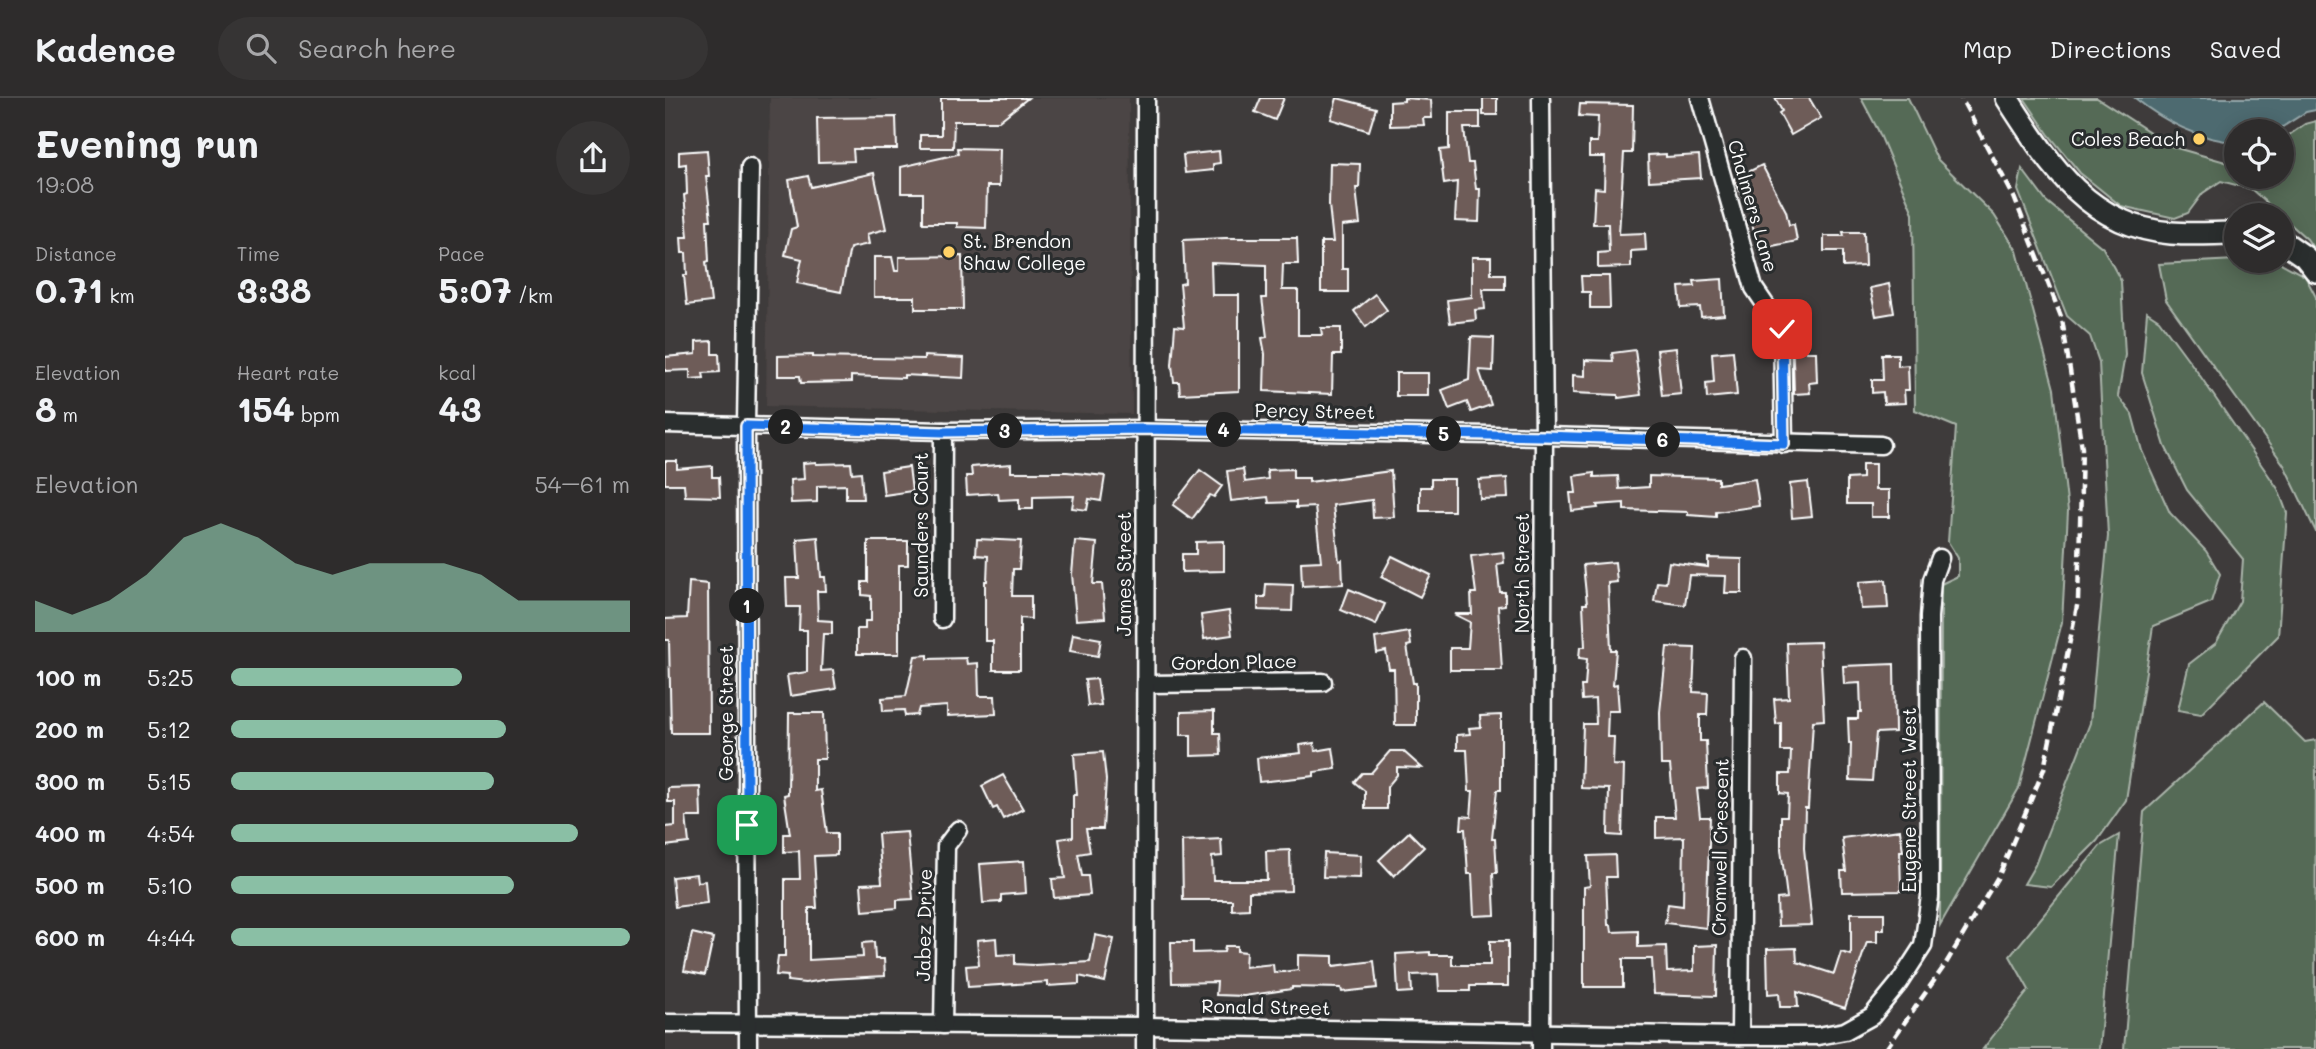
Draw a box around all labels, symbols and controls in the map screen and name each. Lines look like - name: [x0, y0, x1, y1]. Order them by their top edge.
- search box: [218, 17, 708, 80]
- text: Kadence: [35, 27, 176, 70]
- icon: search: [242, 29, 280, 67]
- text: Search here: [298, 31, 456, 65]
- text: Map: [1963, 33, 2012, 64]
- text: Directions: [2050, 33, 2172, 64]
- text: Saved: [2210, 33, 2281, 64]
- text: Evening run: [35, 118, 259, 168]
- map controls: [2224, 119, 2294, 273]
- button: locate: [2224, 119, 2294, 189]
- button: share: [556, 121, 630, 195]
- place label: Coles Beach: [2071, 126, 2185, 151]
- marker: Coles Beach: [2191, 131, 2207, 147]
- street label: Chalmers Lane: [1723, 137, 1784, 275]
- text: 19:08: [35, 169, 94, 199]
- button: layers: [2224, 203, 2294, 273]
- place label: St. Brendon Shaw College: [963, 228, 1086, 275]
- text: Distance: [35, 241, 117, 266]
- text: Time: [237, 241, 280, 266]
- text: Pace: [438, 241, 485, 266]
- marker: St. Brendon Shaw College: [941, 244, 957, 260]
- text: 0.71: [35, 266, 103, 312]
- text: 3:38: [237, 266, 311, 312]
- text: 5:07: [438, 266, 512, 312]
- text: km: [103, 283, 135, 308]
- text: /km: [512, 283, 553, 308]
- pin: [1752, 299, 1812, 359]
- icon: check: [1763, 310, 1801, 348]
- text: Elevation: [35, 360, 120, 385]
- text: Heart rate: [237, 360, 339, 385]
- text: kcal: [438, 360, 476, 385]
- text: 8: [35, 385, 57, 431]
- text: 154: [237, 385, 295, 431]
- text: 43: [438, 385, 482, 431]
- street label: Percy Street: [1255, 397, 1375, 424]
- text: m: [57, 402, 78, 427]
- text: bpm: [295, 402, 340, 427]
- pin: 2: [769, 410, 803, 444]
- pin: 4: [1207, 412, 1241, 448]
- text: 2: [780, 414, 791, 439]
- pin: 3: [987, 414, 1023, 448]
- pin: 5: [1427, 416, 1461, 452]
- text: 4: [1217, 417, 1230, 442]
- text: 3: [999, 418, 1010, 443]
- text: 5: [1438, 421, 1449, 446]
- pin: 6: [1646, 422, 1681, 458]
- text: 6: [1657, 427, 1668, 452]
- street label: Saunders Court: [908, 452, 933, 598]
- text: Elevation: [35, 469, 138, 499]
- text: 54–61 m: [534, 469, 630, 499]
- street label: James Street: [1111, 512, 1136, 636]
- street label: North Street: [1509, 513, 1534, 633]
- pin: 1: [729, 588, 765, 624]
- text: 1: [742, 593, 751, 618]
- street label: George Street: [713, 645, 738, 781]
- street label: Gordon Place: [1171, 648, 1297, 675]
- text: 100 m: [35, 662, 101, 692]
- text: 5:25: [147, 662, 194, 692]
- street label: Eugene Street West: [1896, 707, 1921, 893]
- text: 200 m: [35, 714, 104, 744]
- text: 5:12: [147, 714, 191, 744]
- street label: Cromwell Crescent: [1705, 758, 1734, 936]
- text: 300 m: [35, 766, 105, 796]
- text: 5:15: [147, 766, 191, 796]
- pin: [717, 795, 777, 855]
- icon: arrive: [728, 806, 766, 844]
- text: 400 m: [35, 818, 106, 848]
- text: 4:54: [147, 818, 195, 848]
- street label: Jabez Drive: [910, 868, 937, 982]
- text: 500 m: [35, 870, 105, 900]
- text: 5:10: [147, 870, 192, 900]
- text: 600 m: [35, 922, 105, 952]
- text: 4:44: [147, 922, 195, 952]
- street label: Ronald Street: [1201, 993, 1331, 1020]

